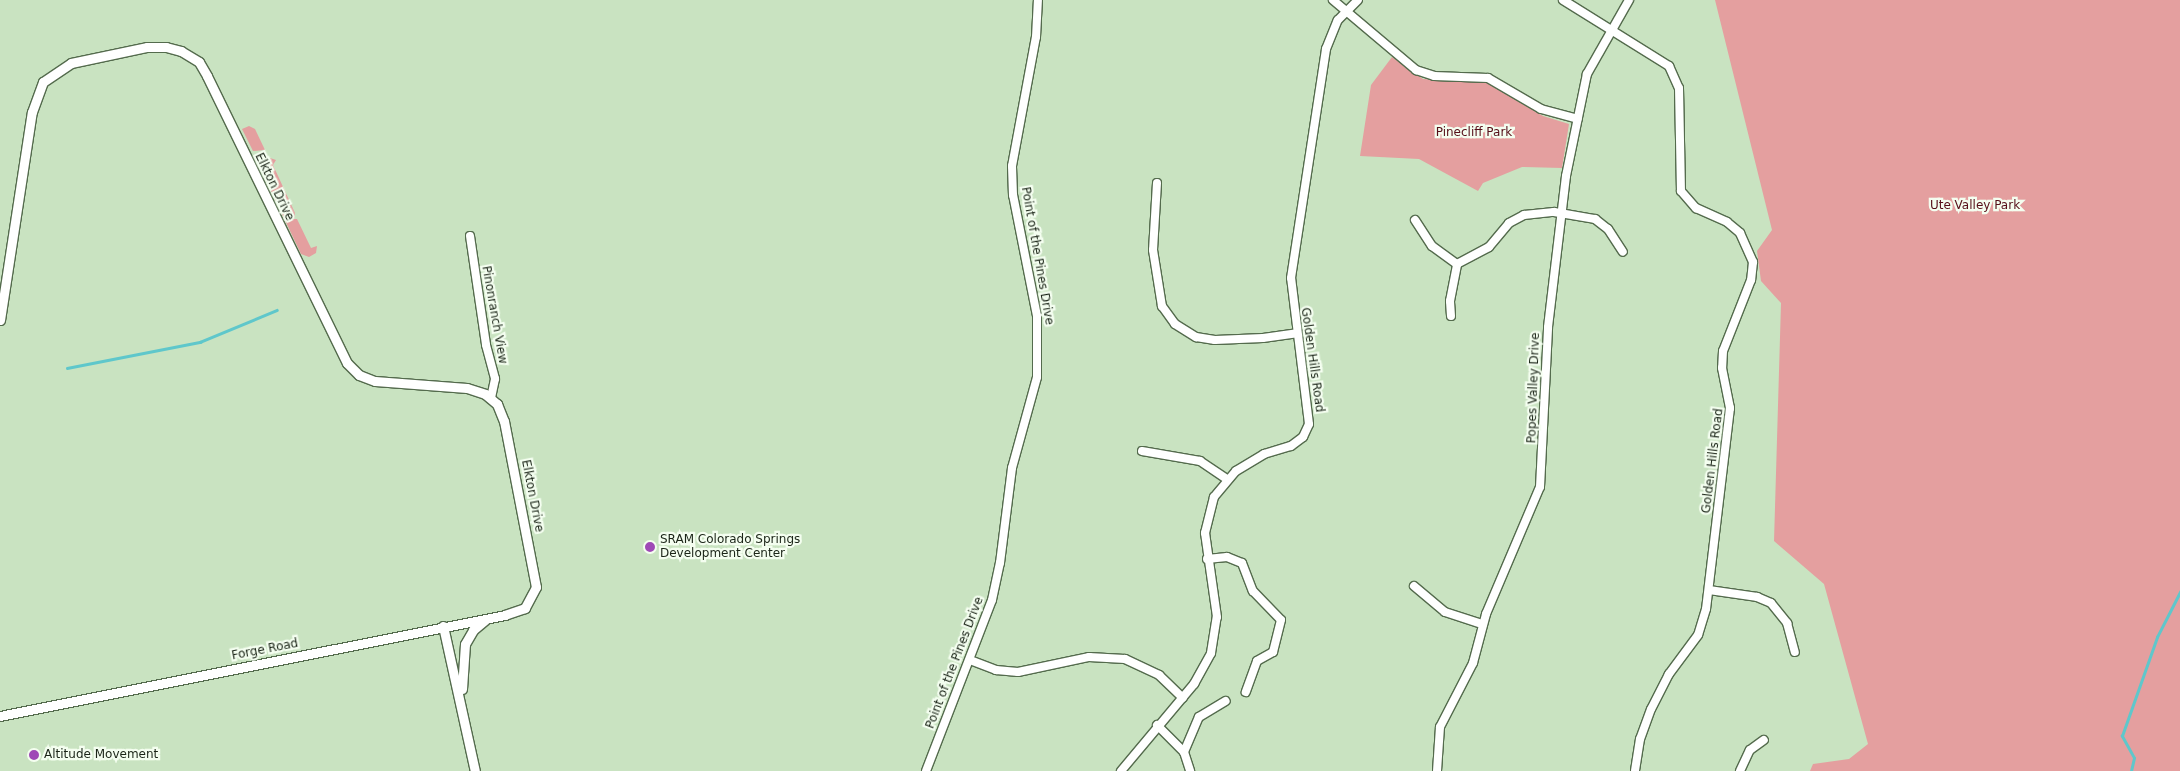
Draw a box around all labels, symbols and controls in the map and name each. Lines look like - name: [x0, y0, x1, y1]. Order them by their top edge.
- park label: Pinecliff Park: [1436, 126, 1512, 140]
- street label: Elkton Drive: [251, 151, 297, 223]
- street label: Point of the Pines Drive: [1018, 186, 1056, 326]
- park label: Ute Valley Park: [1930, 199, 2020, 213]
- street label: Pinonranch View: [478, 265, 510, 365]
- street label: Golden Hills Road: [1298, 307, 1326, 413]
- street label: Popes Valley Drive: [1525, 332, 1543, 444]
- street label: Golden Hills Road: [1699, 408, 1727, 514]
- street label: Elkton Drive: [518, 459, 546, 533]
- place label: SRAM Colorado Springs Development Center: [660, 533, 800, 561]
- marker: SRAM Colorado Springs Development Center: [644, 541, 656, 553]
- street label: Point of the Pines Drive: [923, 595, 987, 731]
- street label: Forge Road: [231, 636, 299, 664]
- place label: Altitude Movement: [44, 748, 158, 762]
- marker: Altitude Movement: [28, 749, 40, 761]

